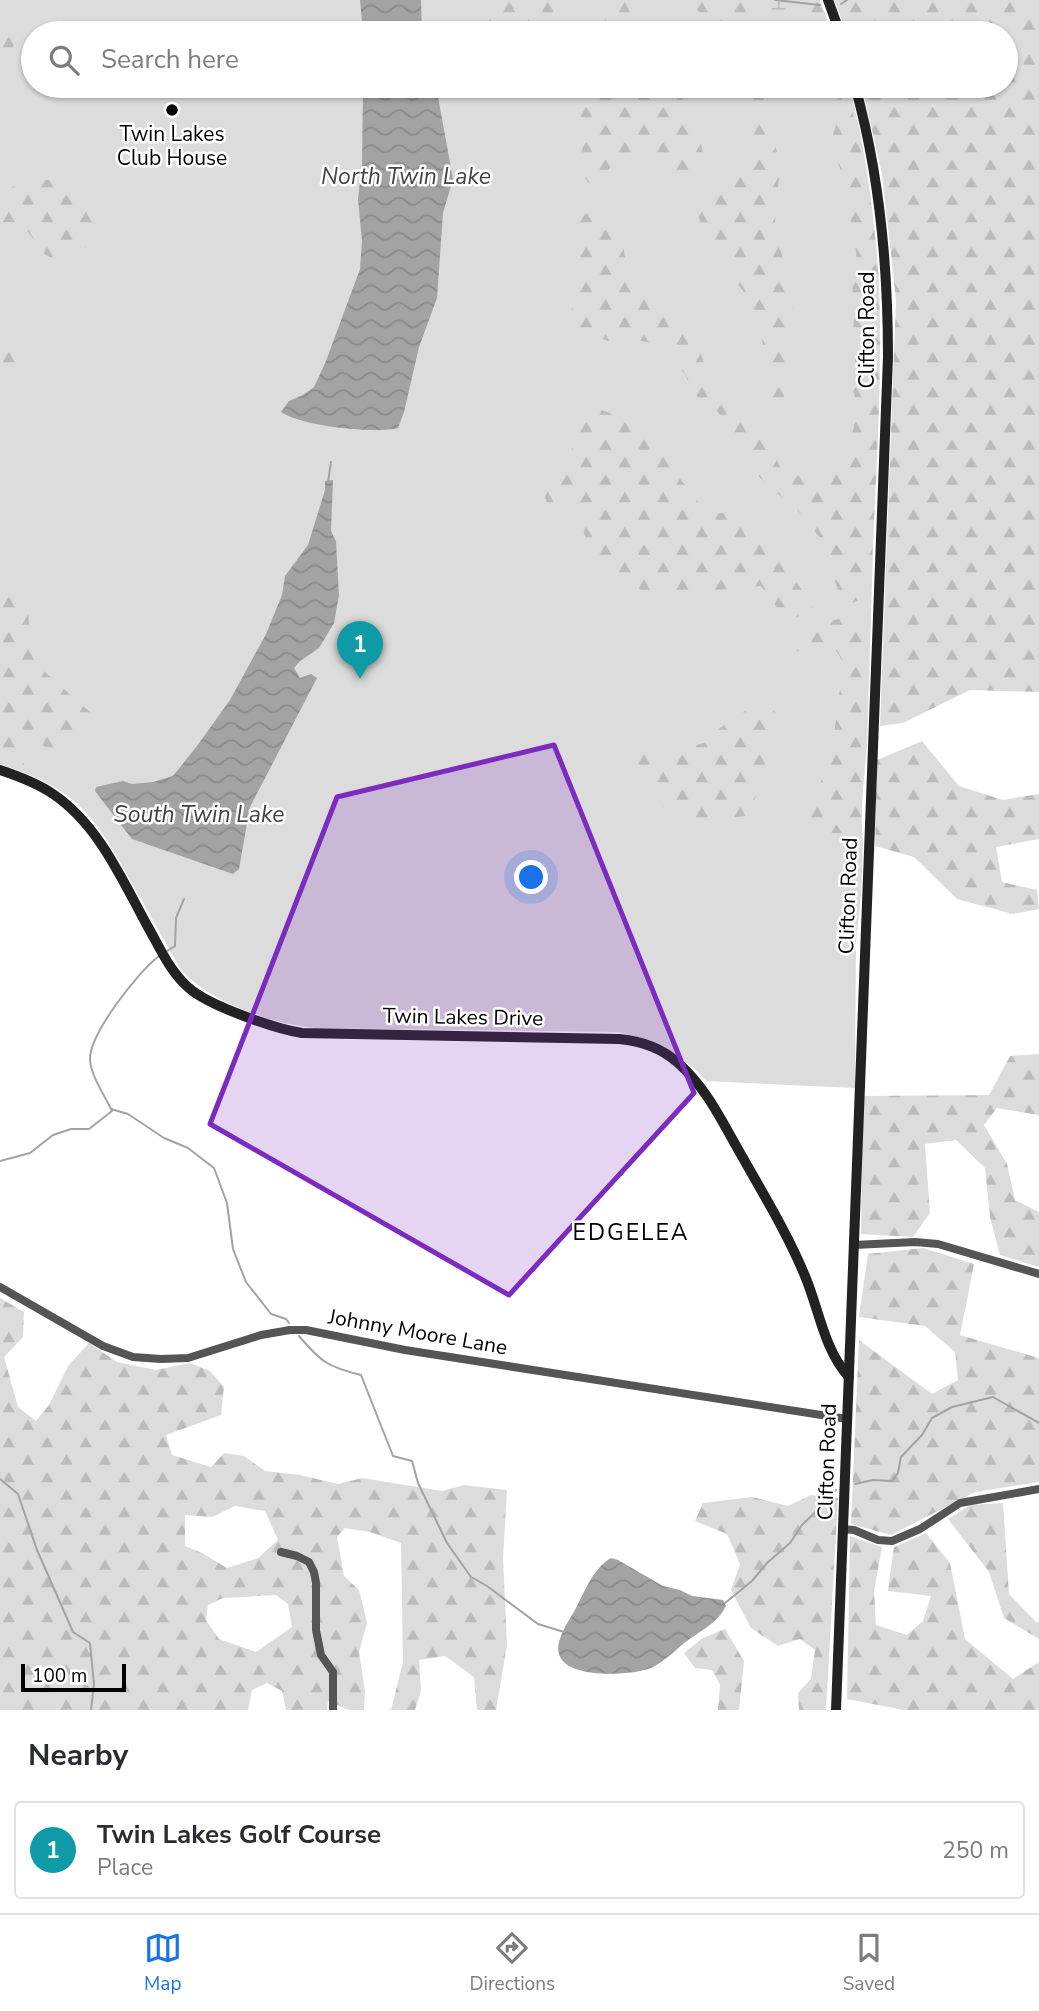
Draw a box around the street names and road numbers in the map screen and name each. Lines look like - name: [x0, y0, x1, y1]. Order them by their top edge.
- street label: Clifton Road: [853, 272, 881, 388]
- street label: Clifton Road: [832, 837, 864, 955]
- street label: Twin Lakes Drive: [383, 1002, 543, 1032]
- street label: Johnny Moore Lane: [325, 1302, 510, 1362]
- street label: Clifton Road: [811, 1403, 843, 1521]

